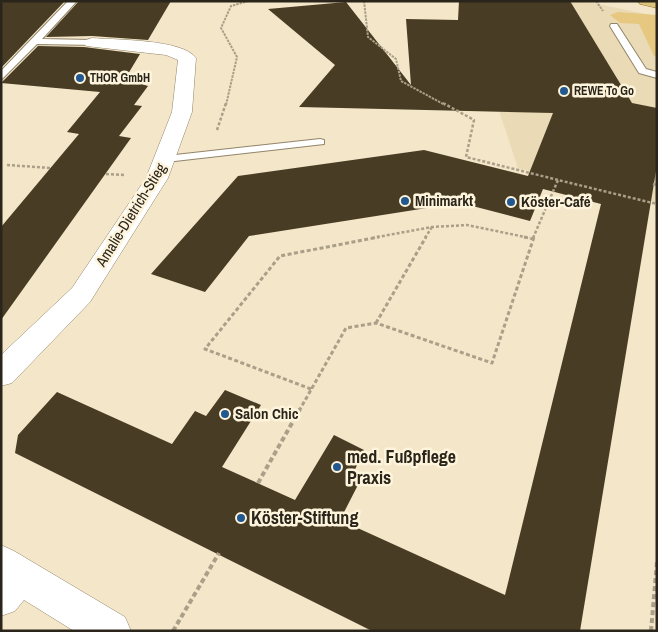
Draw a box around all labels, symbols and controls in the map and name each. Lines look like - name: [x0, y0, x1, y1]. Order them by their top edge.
- place label: THOR GmbH: [90, 70, 150, 86]
- marker: THOR GmbH: [74, 72, 86, 84]
- place label: REWE To Go: [574, 83, 634, 99]
- marker: REWE To Go: [558, 85, 570, 97]
- street label: Amalie-Dietrich-Stieg: [90, 159, 171, 271]
- place label: Minimarkt: [415, 190, 473, 211]
- place label: Köster-Café: [521, 191, 591, 212]
- marker: Minimarkt: [399, 195, 411, 207]
- marker: Köster-Café: [505, 196, 517, 208]
- place label: Salon Chic: [235, 403, 299, 424]
- marker: Salon Chic: [219, 408, 231, 420]
- place label: med. Fußpflege Praxis: [347, 444, 456, 490]
- marker: med. Fußpflege Praxis: [331, 461, 343, 473]
- place label: Köster-Stiftung: [251, 505, 358, 530]
- marker: Köster-Stiftung: [235, 512, 247, 524]

